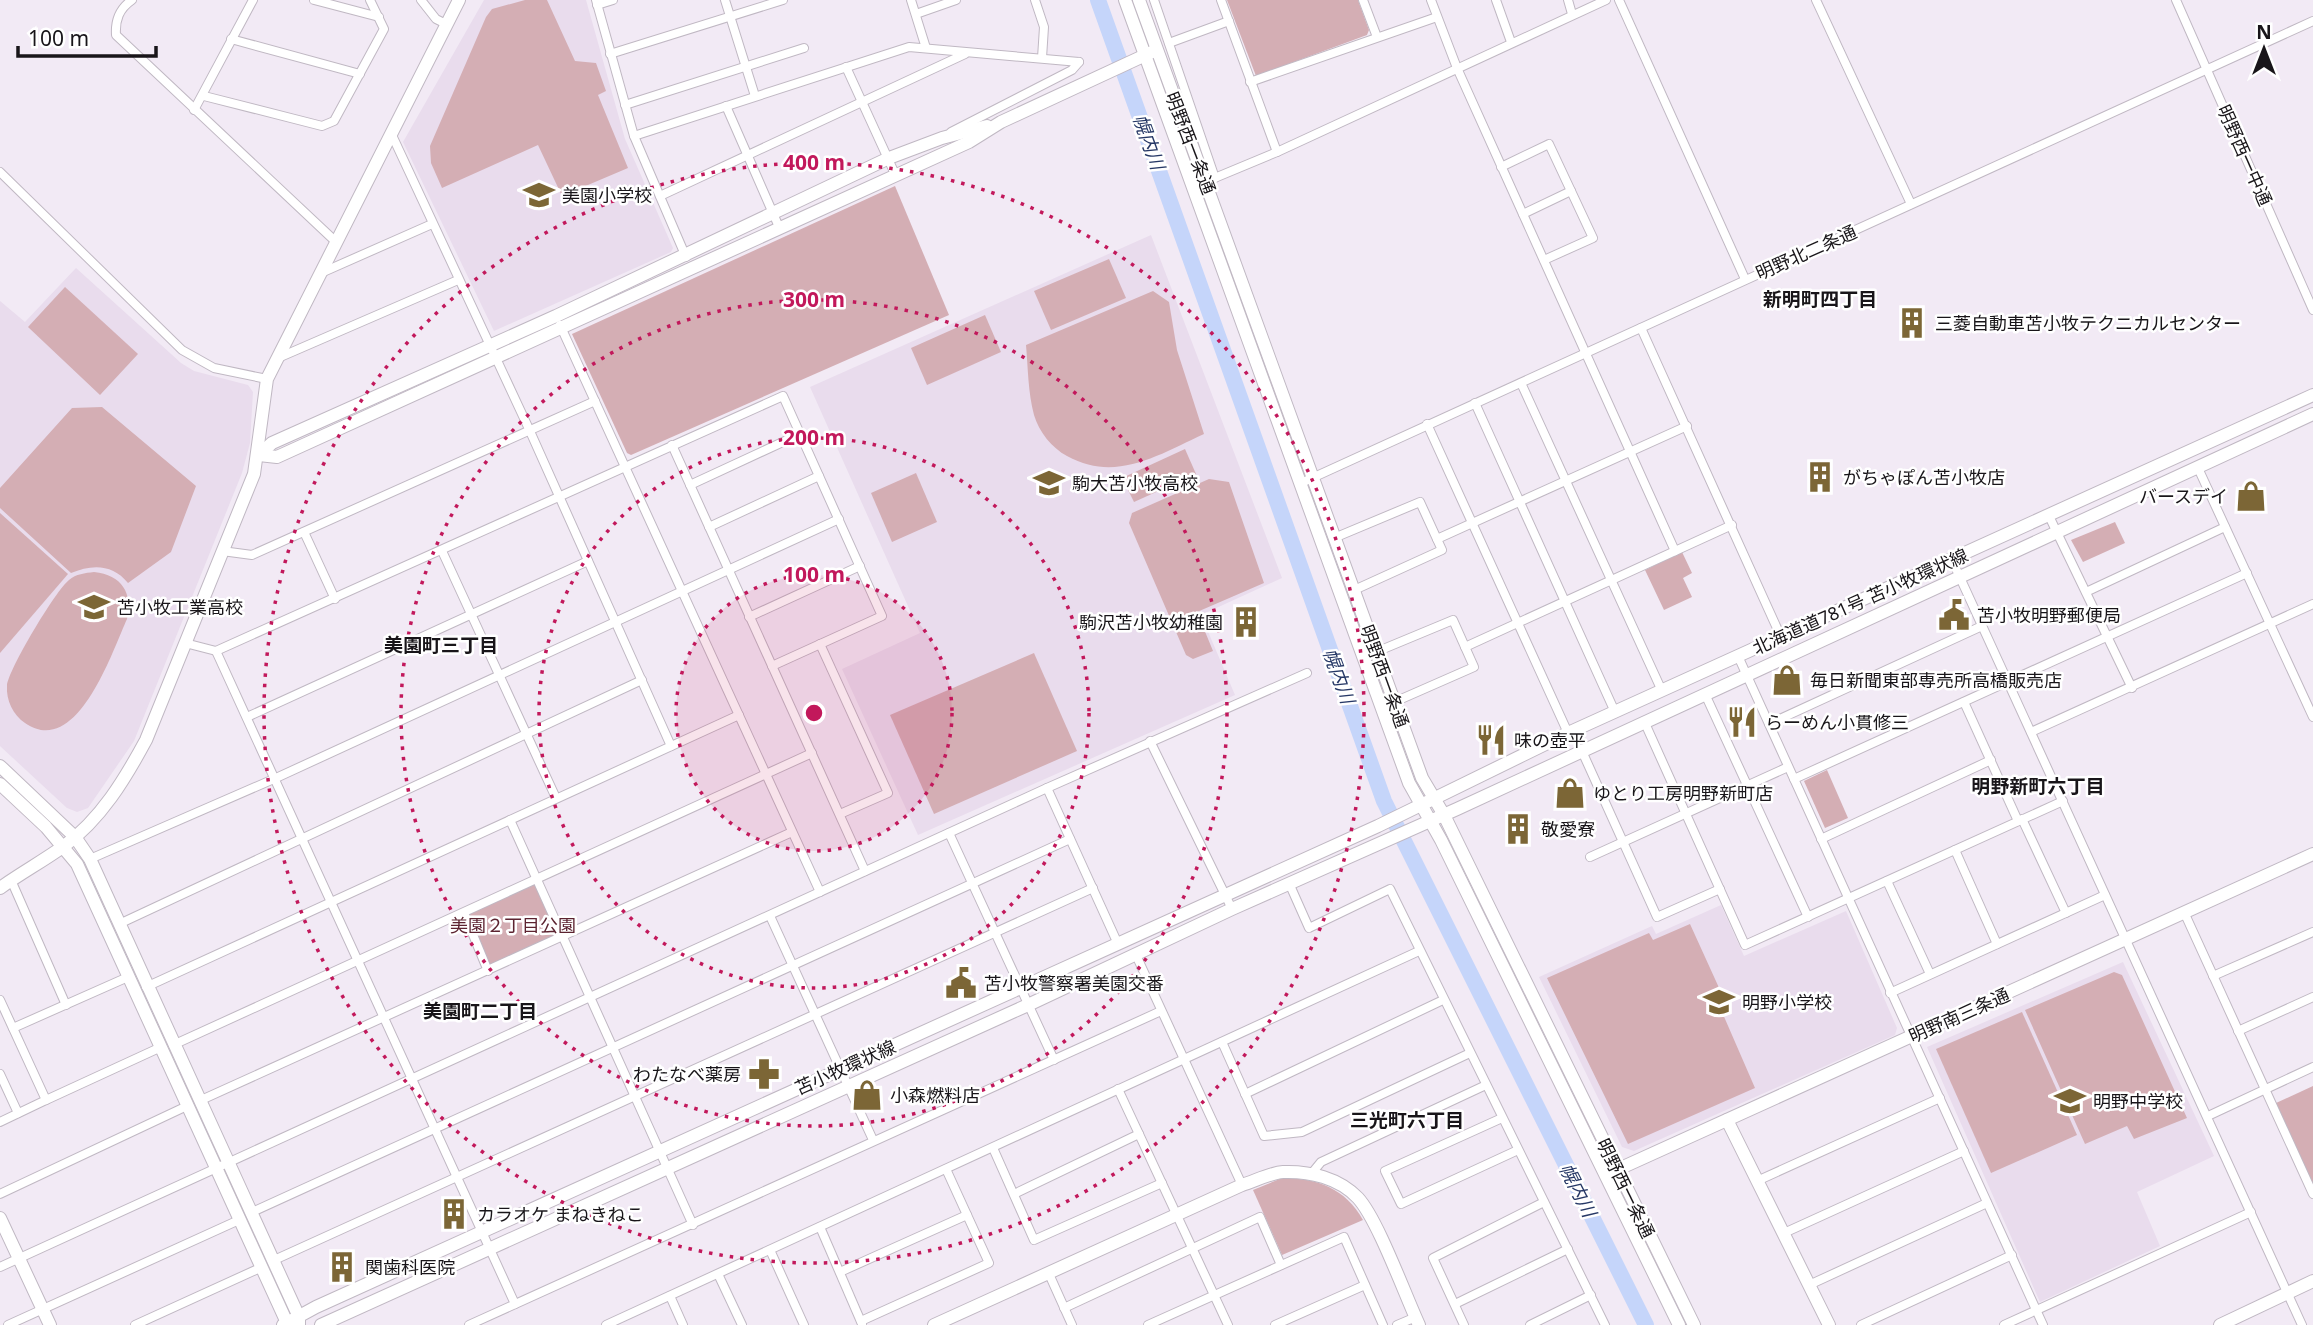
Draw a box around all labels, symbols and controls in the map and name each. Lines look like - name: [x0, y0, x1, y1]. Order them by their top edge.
- scale bar: [18, 14, 156, 58]
- north arrow: [2229, 14, 2299, 84]
- text: N: [2256, 19, 2272, 45]
- text: 100 m: [28, 24, 89, 52]
- street label: 明野西一条通: [1160, 88, 1222, 198]
- street label: 明野西一中通: [2212, 101, 2278, 209]
- water label: 幌内川: [1127, 111, 1172, 175]
- text: 400 m: [783, 148, 845, 176]
- school or university icon: 美園小学校: [522, 178, 556, 212]
- place label: 美園小学校: [562, 183, 652, 207]
- street label: 明野北二条通: [1752, 219, 1860, 285]
- text: 300 m: [783, 285, 845, 313]
- district label: 新明町四丁目: [1763, 286, 1877, 312]
- building icon: 三菱自動車苫小牧テクニカルセンター: [1895, 306, 1929, 340]
- place label: 三菱自動車苫小牧テクニカルセンター: [1935, 311, 2241, 335]
- text: 200 m: [783, 423, 845, 451]
- building icon: がちゃぽん苫小牧店: [1803, 460, 1837, 494]
- place label: がちゃぽん苫小牧店: [1843, 465, 2005, 489]
- school or university icon: 駒大苫小牧高校: [1032, 466, 1066, 500]
- place label: 駒大苫小牧高校: [1072, 471, 1198, 495]
- shop icon: バースデイ: [2234, 479, 2268, 513]
- place label: バースデイ: [2139, 484, 2228, 508]
- street label: 北海道道781号 苫小牧環状線: [1748, 543, 1972, 659]
- text: 100 m: [783, 560, 845, 588]
- school or university icon: 苫小牧工業高校: [77, 590, 111, 624]
- place label: 苫小牧工業高校: [117, 595, 243, 619]
- public building icon: 苫小牧明野郵便局: [1937, 598, 1971, 632]
- place label: 苫小牧明野郵便局: [1977, 603, 2121, 627]
- building icon: 駒沢苫小牧幼稚園: [1229, 605, 1263, 639]
- place label: 駒沢苫小牧幼稚園: [1079, 610, 1223, 634]
- street label: 明野西一条通: [1355, 621, 1415, 731]
- district label: 美園町三丁目: [384, 632, 498, 658]
- water label: 幌内川: [1317, 645, 1362, 709]
- shop icon: 毎日新聞東部専売所高橋販売店: [1770, 663, 1804, 697]
- place label: 毎日新聞東部専売所高橋販売店: [1810, 668, 2062, 692]
- centre of rings: [802, 701, 826, 725]
- restaurant icon: らーめん小貫修三: [1725, 705, 1759, 739]
- place label: らーめん小貫修三: [1765, 710, 1909, 734]
- restaurant icon: 味の壺平: [1474, 723, 1508, 757]
- place label: 味の壺平: [1514, 728, 1586, 752]
- district label: 明野新町六丁目: [1971, 773, 2105, 799]
- shop icon: ゆとり工房明野新町店: [1553, 776, 1587, 810]
- place label: ゆとり工房明野新町店: [1593, 781, 1773, 805]
- building icon: 敬愛寮: [1501, 812, 1535, 846]
- place label: 敬愛寮: [1541, 817, 1595, 841]
- park label: 美園２丁目公園: [450, 913, 576, 937]
- public building icon: 苫小牧警察署美園交番: [944, 966, 978, 1000]
- place label: 苫小牧警察署美園交番: [984, 971, 1164, 995]
- street label: 明野南三条通: [1905, 982, 2013, 1048]
- school or university icon: 明野小学校: [1702, 985, 1736, 1019]
- place label: 明野小学校: [1742, 990, 1832, 1014]
- district label: 美園町二丁目: [423, 998, 537, 1024]
- street label: 苫小牧環状線: [791, 1034, 899, 1100]
- pharmacy icon: わたなべ薬房: [747, 1057, 781, 1091]
- place label: わたなべ薬房: [633, 1062, 741, 1086]
- shop icon: 小森燃料店: [850, 1078, 884, 1112]
- place label: 小森燃料店: [890, 1083, 980, 1107]
- school or university icon: 明野中学校: [2053, 1084, 2087, 1118]
- place label: 明野中学校: [2093, 1089, 2183, 1113]
- district label: 三光町六丁目: [1350, 1107, 1464, 1133]
- street label: 明野西一条通: [1592, 1134, 1660, 1242]
- water label: 幌内川: [1553, 1159, 1603, 1223]
- building icon: カラオケ まねきねこ: [437, 1197, 471, 1231]
- place label: カラオケ まねきねこ: [477, 1202, 644, 1226]
- building icon: 関歯科医院: [325, 1250, 359, 1284]
- place label: 関歯科医院: [365, 1255, 455, 1279]

